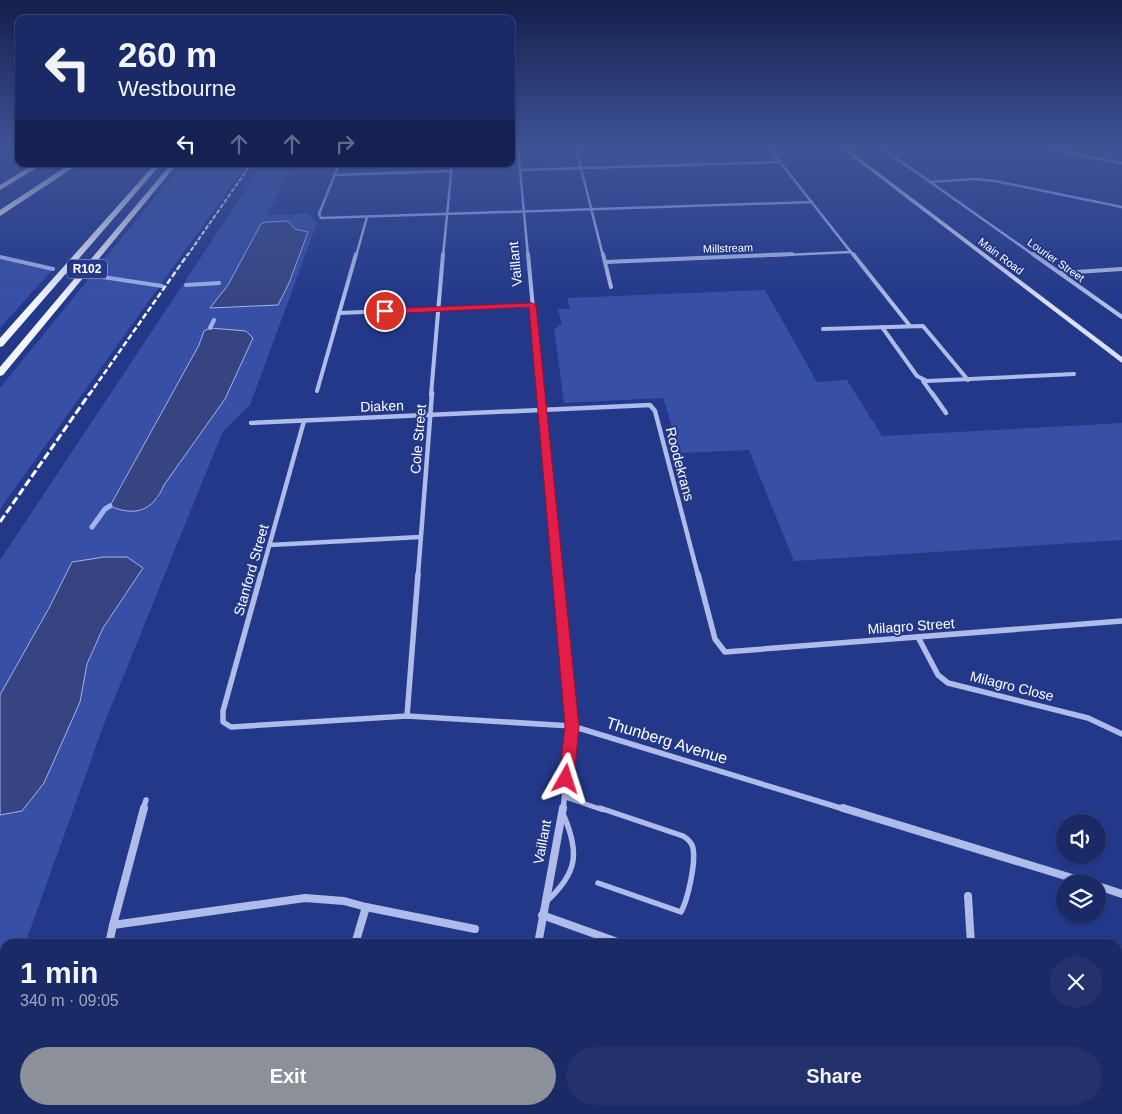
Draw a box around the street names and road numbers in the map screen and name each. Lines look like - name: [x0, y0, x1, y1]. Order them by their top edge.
- street label: Main Road: [976, 235, 1026, 277]
- street label: Lourier Street: [1025, 236, 1087, 284]
- street label: Vaillant: [505, 241, 525, 287]
- street label: Millstream: [703, 241, 753, 255]
- road number: R102: [67, 260, 107, 278]
- street label: Diaken: [360, 397, 404, 415]
- street label: Cole Street: [407, 403, 429, 475]
- street label: Roodekrans: [663, 425, 697, 503]
- street label: Stanford Street: [230, 522, 272, 617]
- street label: Milagro Street: [867, 615, 955, 637]
- street label: Milagro Close: [969, 668, 1056, 704]
- street label: Thunberg Avenue: [604, 714, 730, 767]
- street label: Vaillant: [530, 818, 554, 866]

